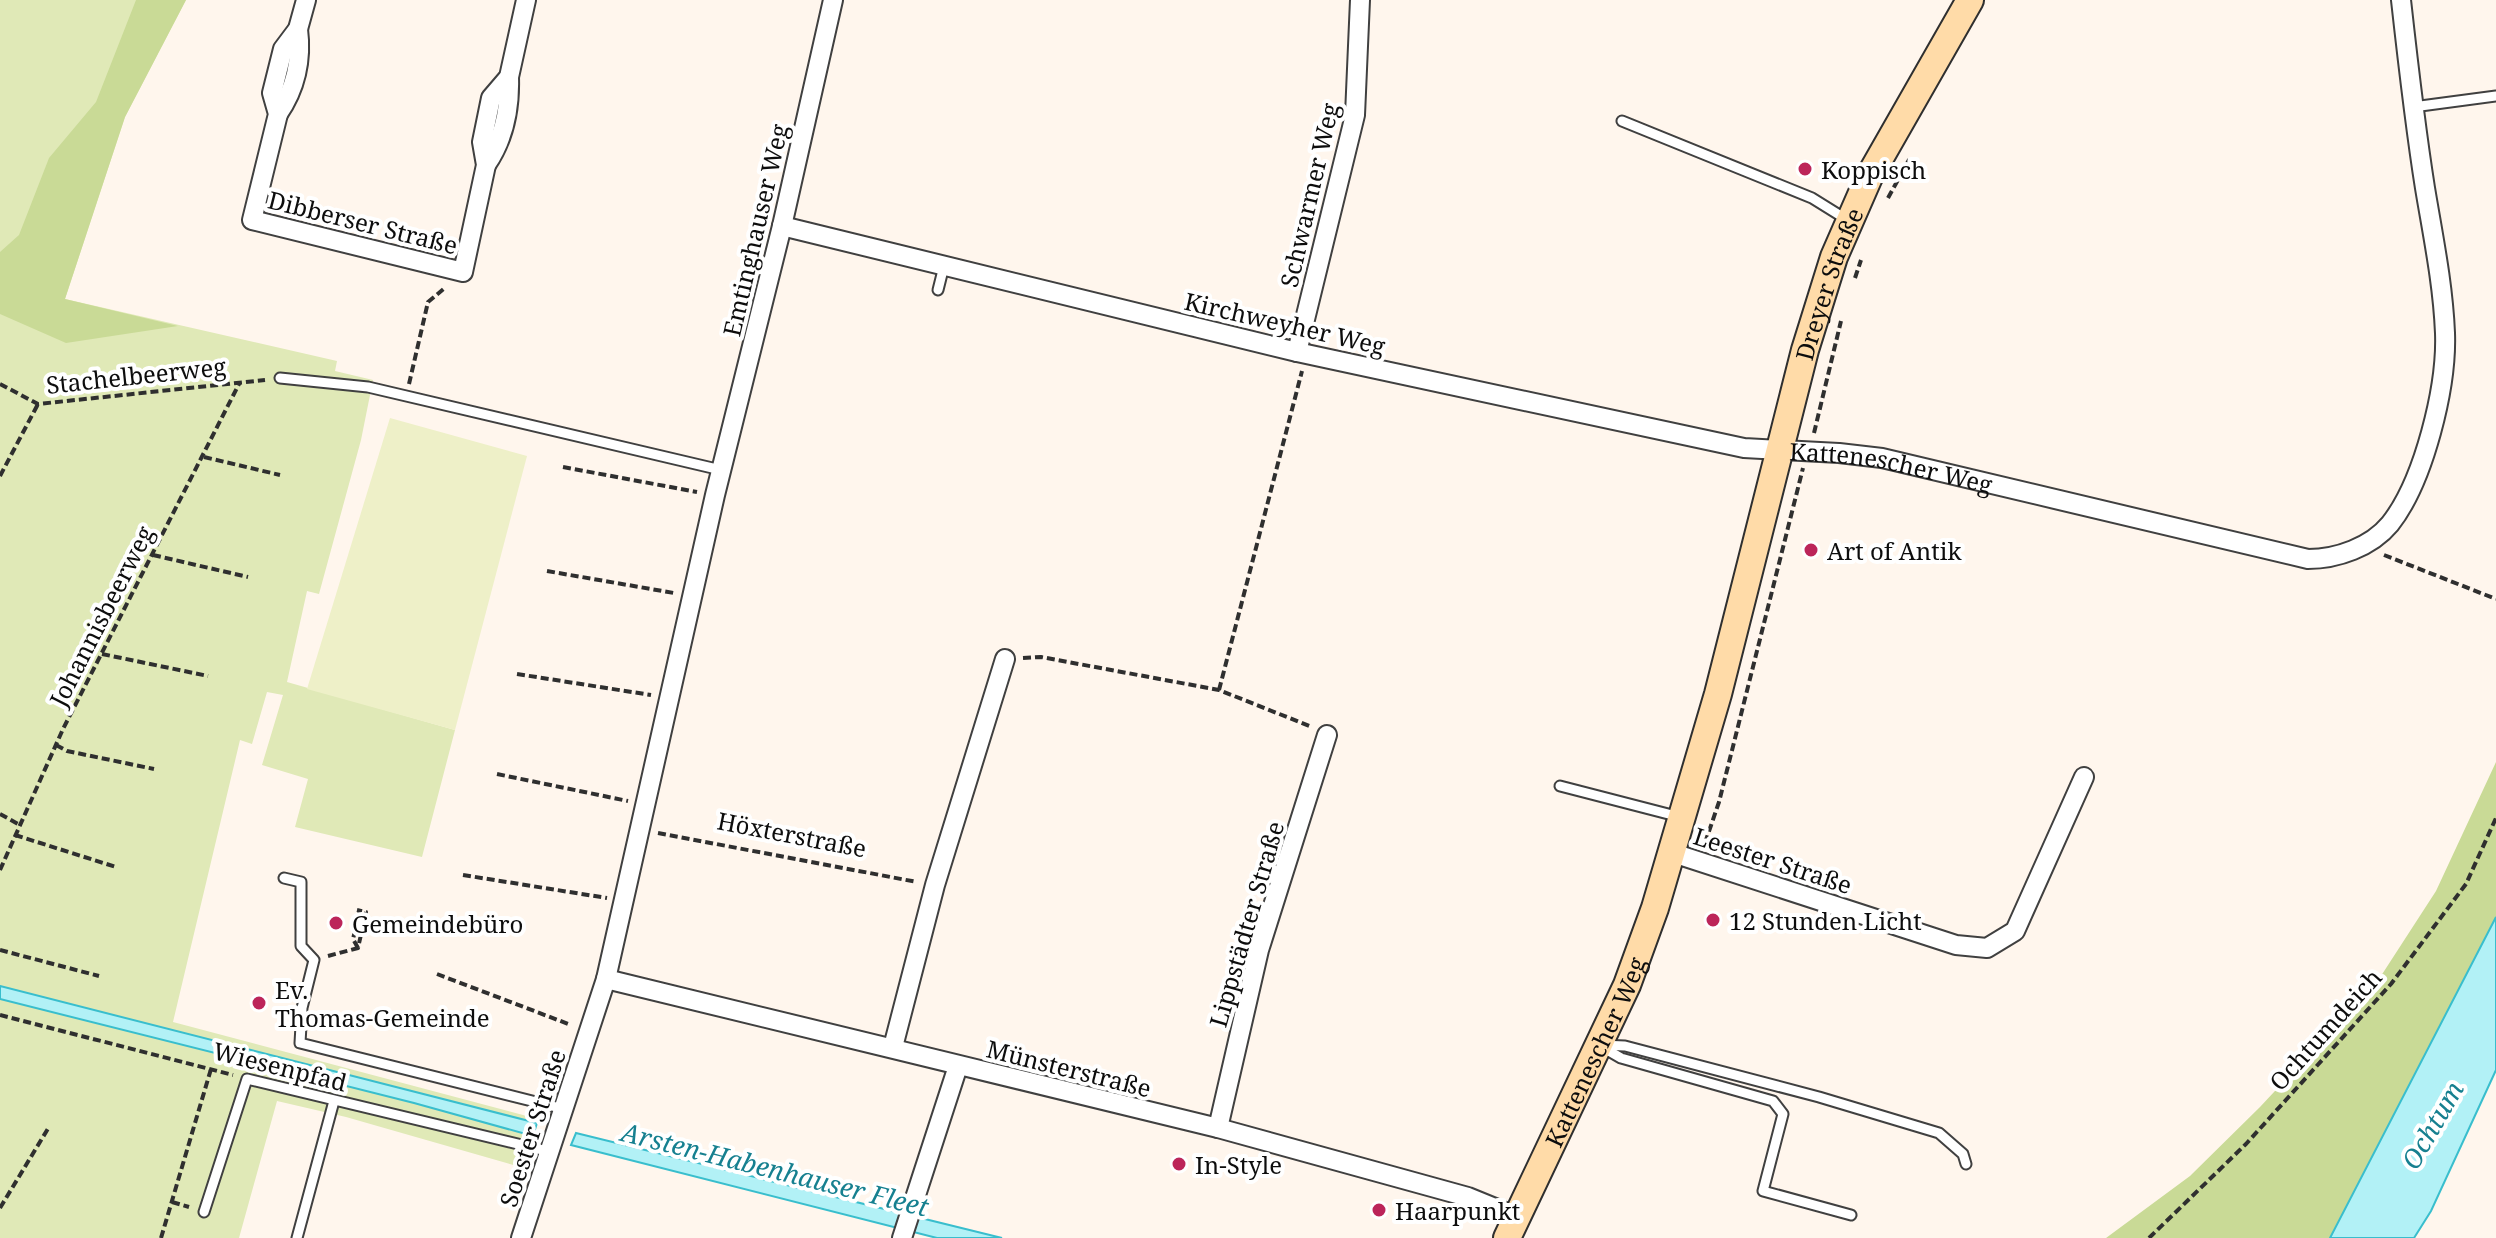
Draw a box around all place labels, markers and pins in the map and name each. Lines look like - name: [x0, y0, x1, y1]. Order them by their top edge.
- place label: Koppisch: [1821, 153, 1926, 186]
- marker: Koppisch: [1796, 160, 1814, 178]
- place label: Art of Antik: [1827, 534, 1962, 567]
- marker: Art of Antik: [1802, 541, 1820, 559]
- place label: 12 Stunden Licht: [1729, 904, 1922, 937]
- place label: Gemeindebüro: [352, 907, 523, 940]
- marker: 12 Stunden Licht: [1704, 911, 1722, 929]
- marker: Gemeindebüro: [327, 914, 345, 932]
- place label: Ev. Thomas-Gemeinde: [275, 973, 490, 1034]
- marker: Ev. Thomas-Gemeinde: [250, 994, 268, 1012]
- place label: In-Style: [1195, 1148, 1282, 1181]
- marker: In-Style: [1170, 1155, 1188, 1173]
- place label: Haarpunkt: [1395, 1194, 1520, 1227]
- marker: Haarpunkt: [1370, 1201, 1388, 1219]

